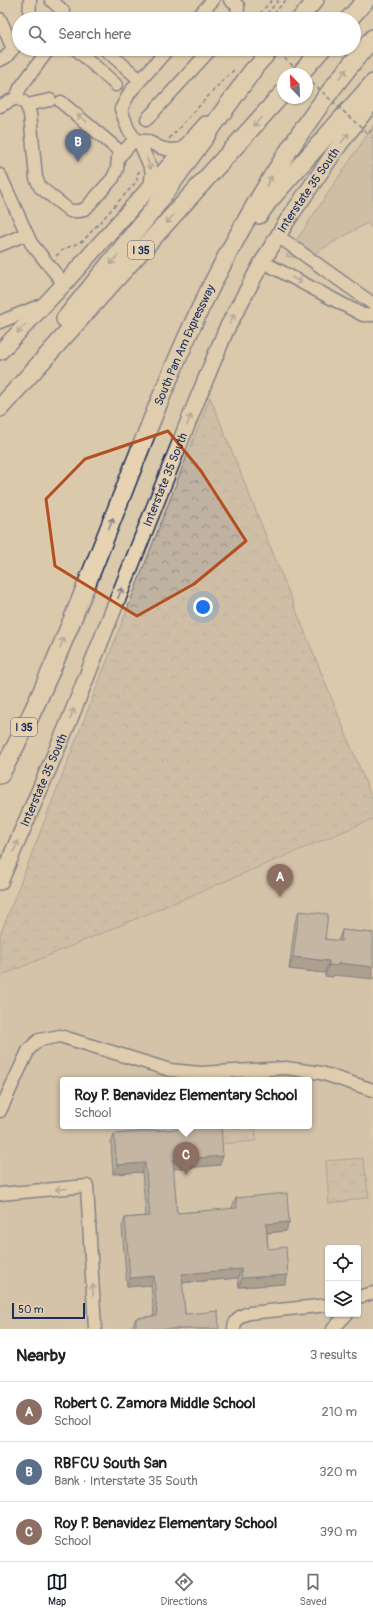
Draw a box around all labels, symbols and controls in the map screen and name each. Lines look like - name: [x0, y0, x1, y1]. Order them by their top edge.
- search box: [12, 12, 361, 56]
- icon: search: [26, 23, 48, 45]
- text: Search here: [58, 25, 131, 44]
- north arrow: [277, 68, 313, 104]
- one-way arrow: [339, 68, 347, 79]
- one-way arrow: [77, 114, 87, 123]
- one-way arrow: [252, 117, 262, 127]
- pin: B: [65, 129, 91, 162]
- one-way arrow: [341, 132, 349, 143]
- street label: Interstate 35 South: [274, 144, 343, 235]
- one-way arrow: [146, 157, 153, 169]
- one-way arrow: [265, 175, 273, 186]
- one-way arrow: [166, 213, 175, 223]
- road number: I 35: [128, 241, 154, 259]
- one-way arrow: [109, 254, 118, 265]
- one-way arrow: [291, 277, 303, 284]
- street label: South Pan Am Expressway: [151, 282, 218, 408]
- one-way arrow: [229, 313, 237, 325]
- one-way arrow: [16, 324, 26, 334]
- one-way arrow: [185, 414, 193, 426]
- street label: Interstate 35 South: [140, 430, 191, 529]
- one-way arrow: [107, 517, 115, 529]
- one-way arrow: [117, 587, 125, 599]
- your location: [193, 597, 213, 617]
- one-way arrow: [59, 638, 67, 650]
- one-way arrow: [69, 708, 77, 720]
- road number: I 35: [11, 718, 37, 736]
- street label: Interstate 35 South: [17, 731, 71, 829]
- one-way arrow: [12, 840, 20, 852]
- pin: A: [267, 864, 293, 897]
- popup: [60, 1077, 312, 1129]
- text: Roy P. Benavidez Elementary School: [74, 1086, 298, 1105]
- text: School: [74, 1105, 112, 1121]
- pin: C: [173, 1142, 199, 1175]
- one-way arrow: [55, 1185, 68, 1192]
- map controls: [325, 1245, 361, 1317]
- button: locate: [325, 1245, 361, 1281]
- button: layers: [325, 1281, 361, 1317]
- one-way arrow: [89, 1284, 97, 1297]
- scale bar: [12, 1301, 85, 1320]
- text: 50 m: [18, 1303, 44, 1316]
- text: Nearby: [16, 1345, 65, 1366]
- text: 3 results: [310, 1347, 357, 1363]
- text: Robert C. Zamora Middle School: [54, 1394, 256, 1413]
- text: A: [25, 1404, 33, 1420]
- text: 210 m: [321, 1404, 357, 1420]
- text: School: [54, 1413, 91, 1429]
- text: RBFCU South San: [54, 1454, 167, 1473]
- text: B: [25, 1464, 33, 1480]
- text: 320 m: [319, 1464, 357, 1480]
- text: Bank · Interstate 35 South: [54, 1473, 198, 1489]
- text: Roy P. Benavidez Elementary School: [54, 1514, 277, 1533]
- text: C: [25, 1524, 33, 1540]
- text: 390 m: [320, 1524, 357, 1540]
- text: School: [54, 1533, 91, 1549]
- tab: Map: [46, 1571, 68, 1608]
- tab: Directions: [160, 1571, 207, 1608]
- tab: Saved: [300, 1571, 327, 1608]

